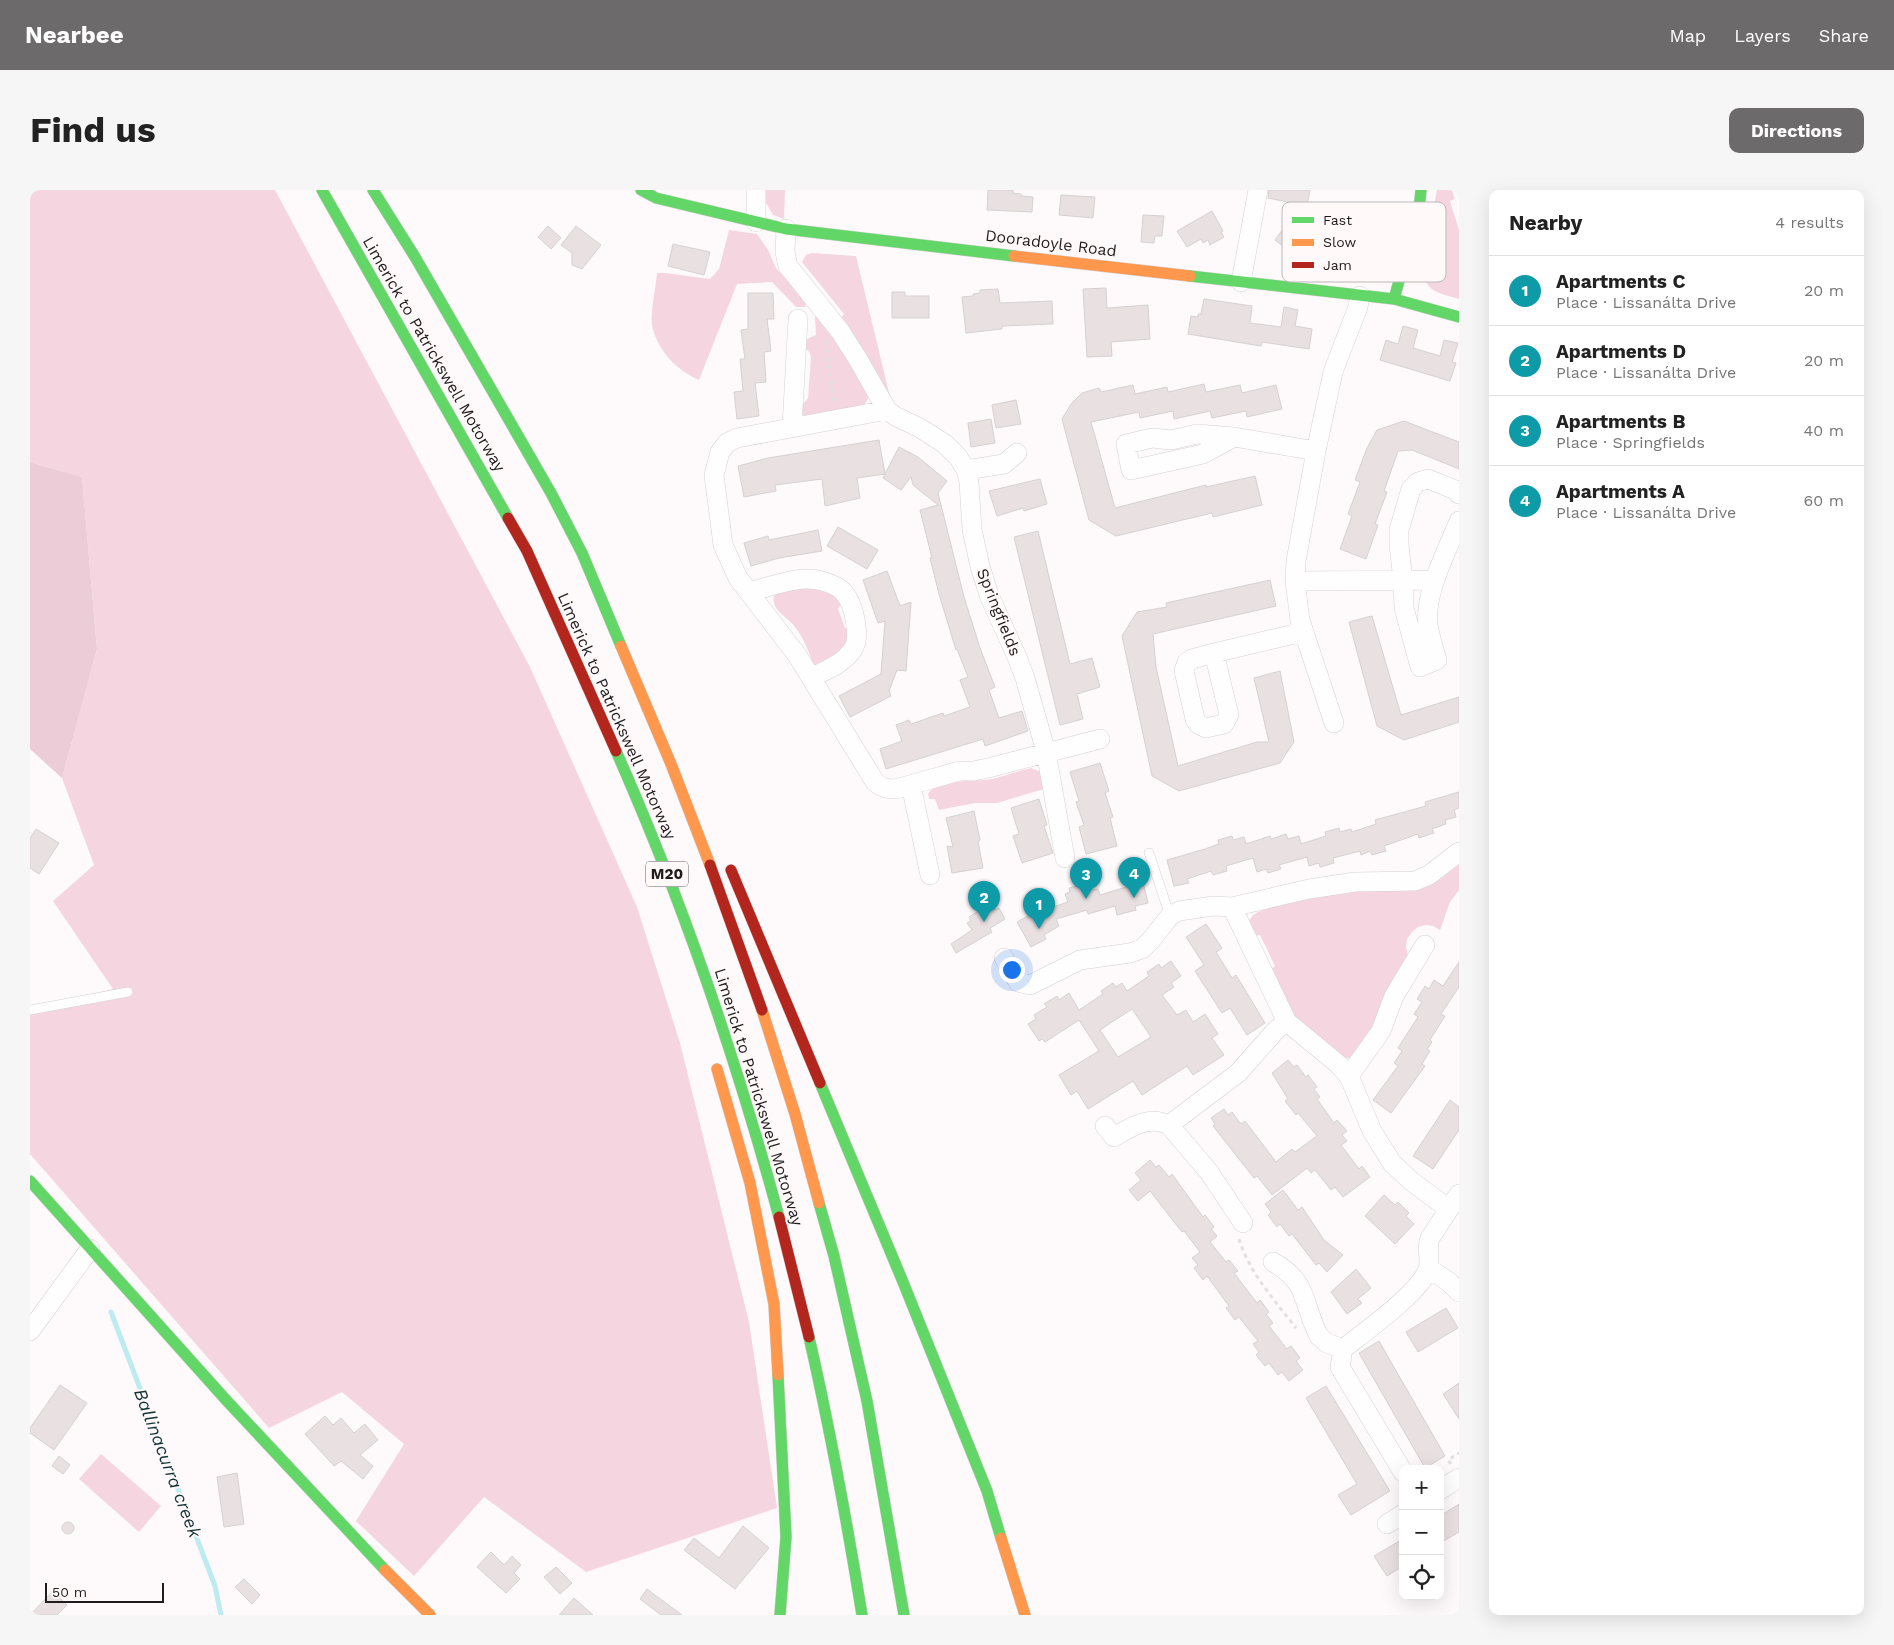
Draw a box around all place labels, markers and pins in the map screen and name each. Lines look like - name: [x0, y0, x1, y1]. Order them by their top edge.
- pin: 4: [1118, 857, 1150, 898]
- pin: 3: [1070, 858, 1102, 899]
- pin: 2: [968, 881, 1000, 922]
- pin: 1: [1023, 888, 1055, 929]

